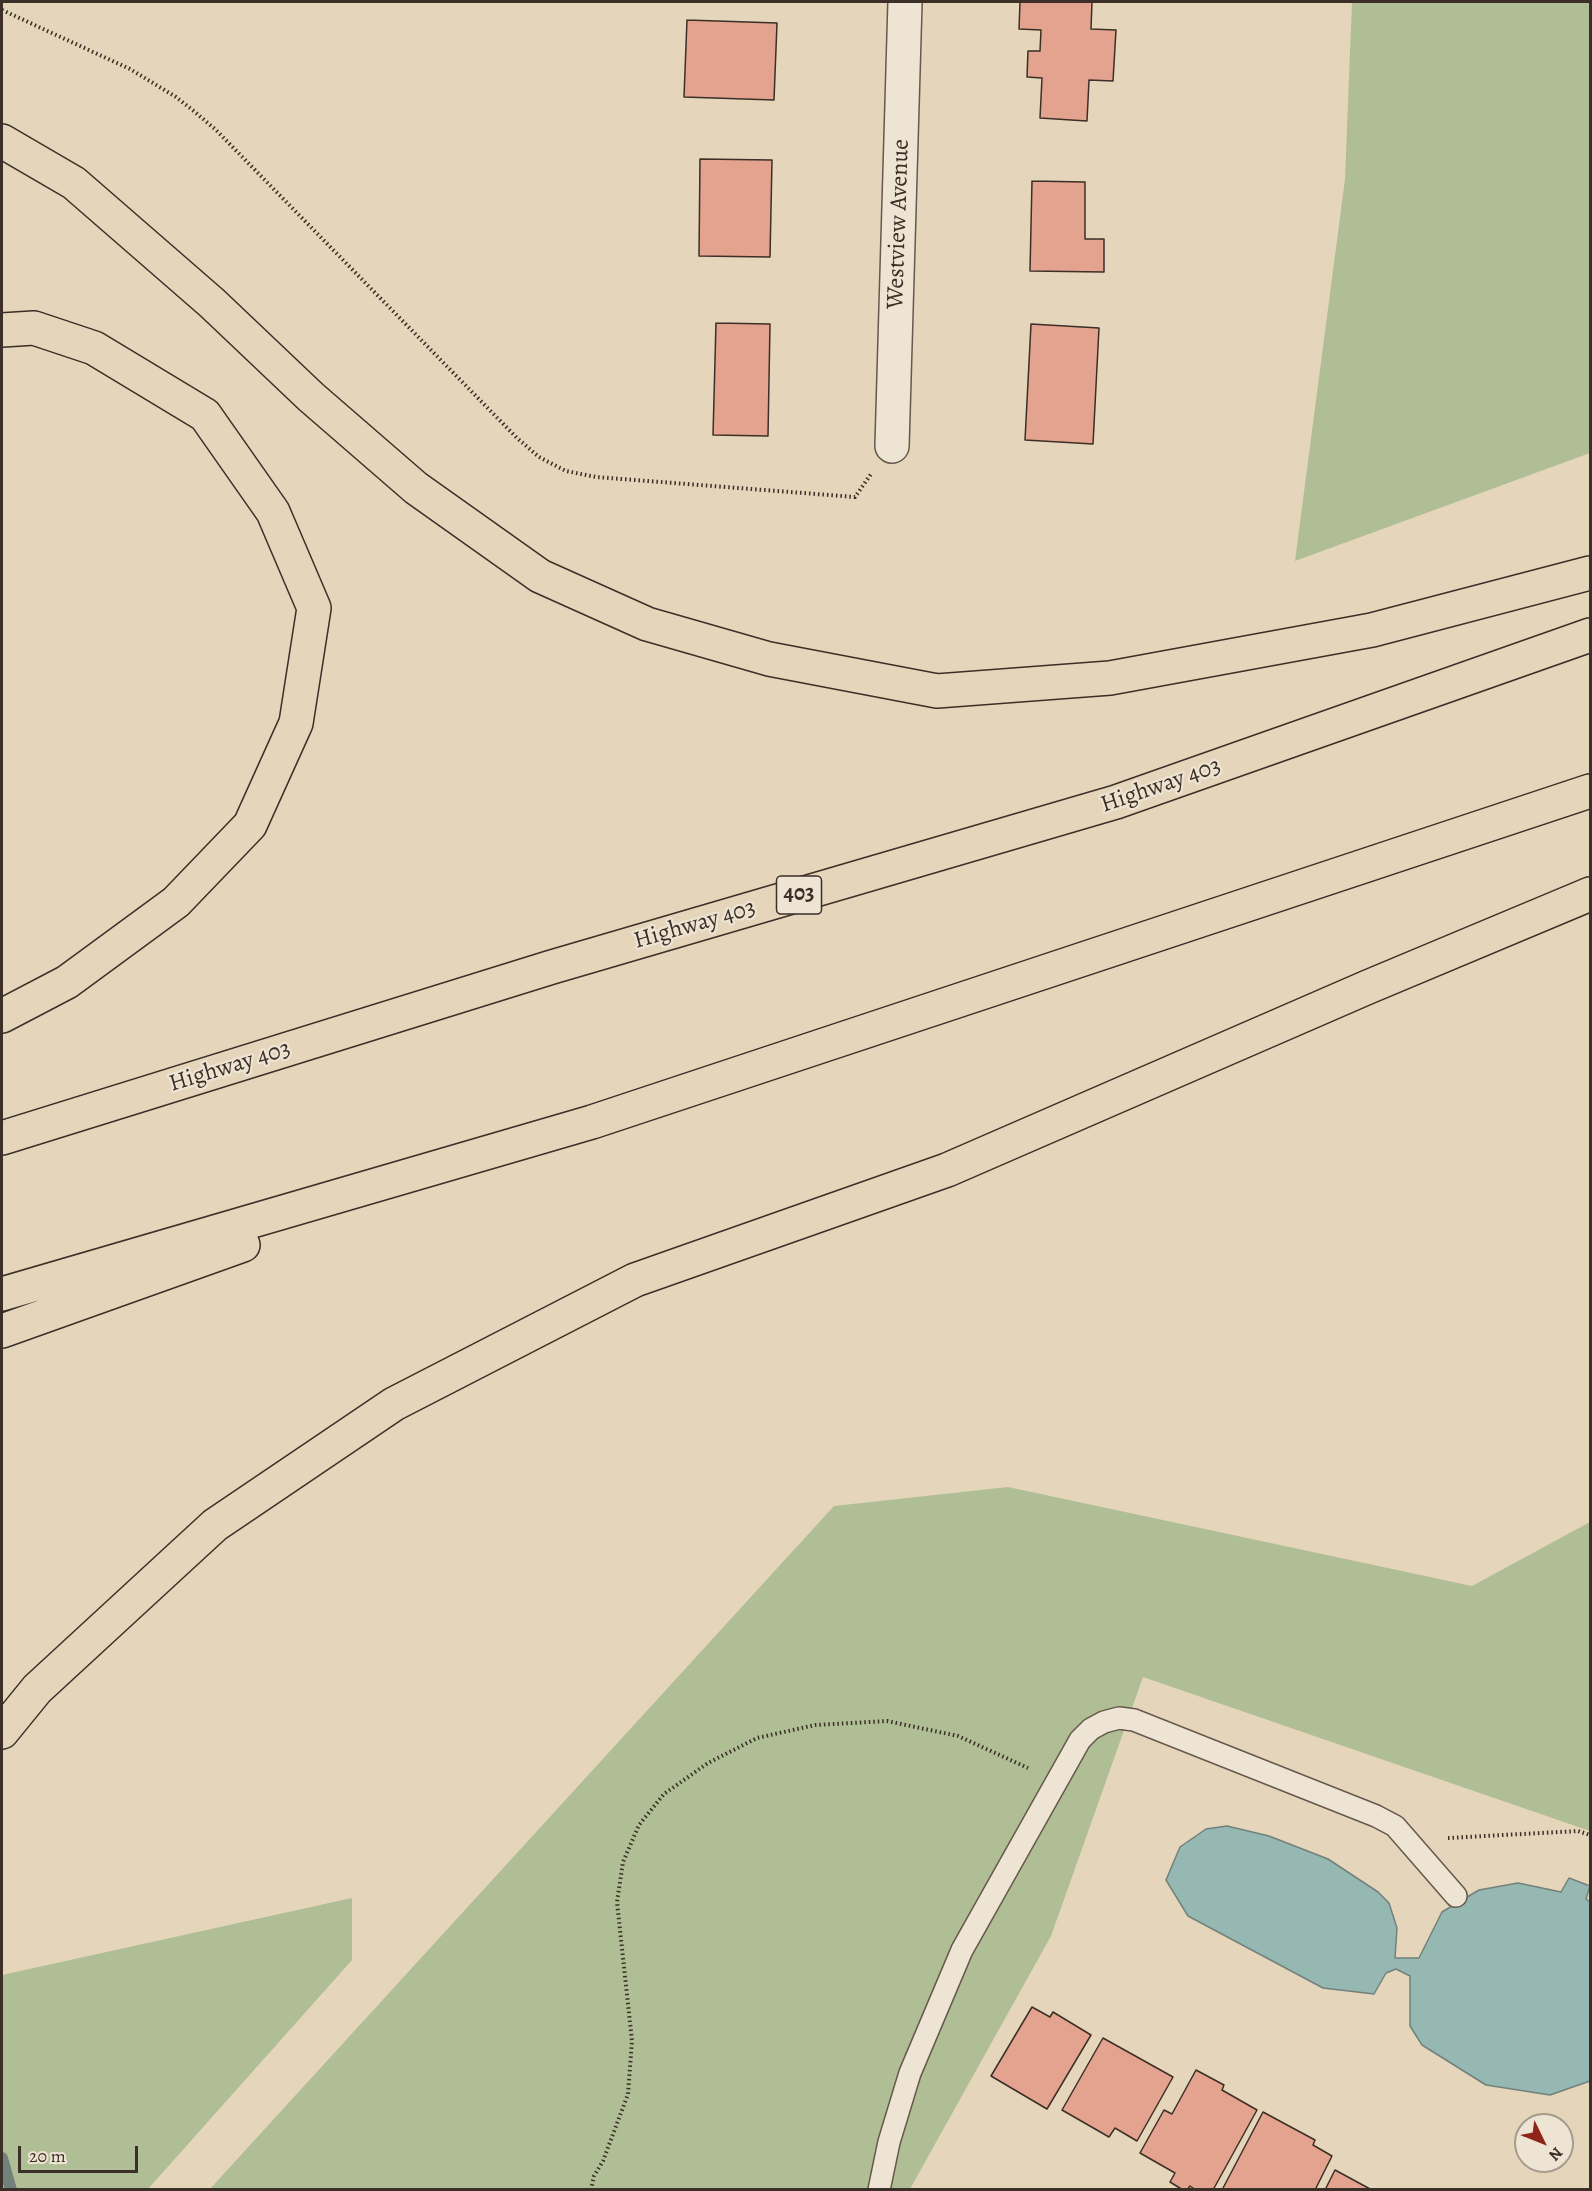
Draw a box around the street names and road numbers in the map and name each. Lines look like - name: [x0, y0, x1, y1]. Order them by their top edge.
- street label: Westview Avenue: [882, 138, 916, 310]
- street label: Highway 403: [1097, 752, 1225, 820]
- road number: 403: [776, 876, 822, 914]
- street label: Highway 403: [631, 894, 759, 956]
- street label: Highway 403: [166, 1035, 294, 1099]

